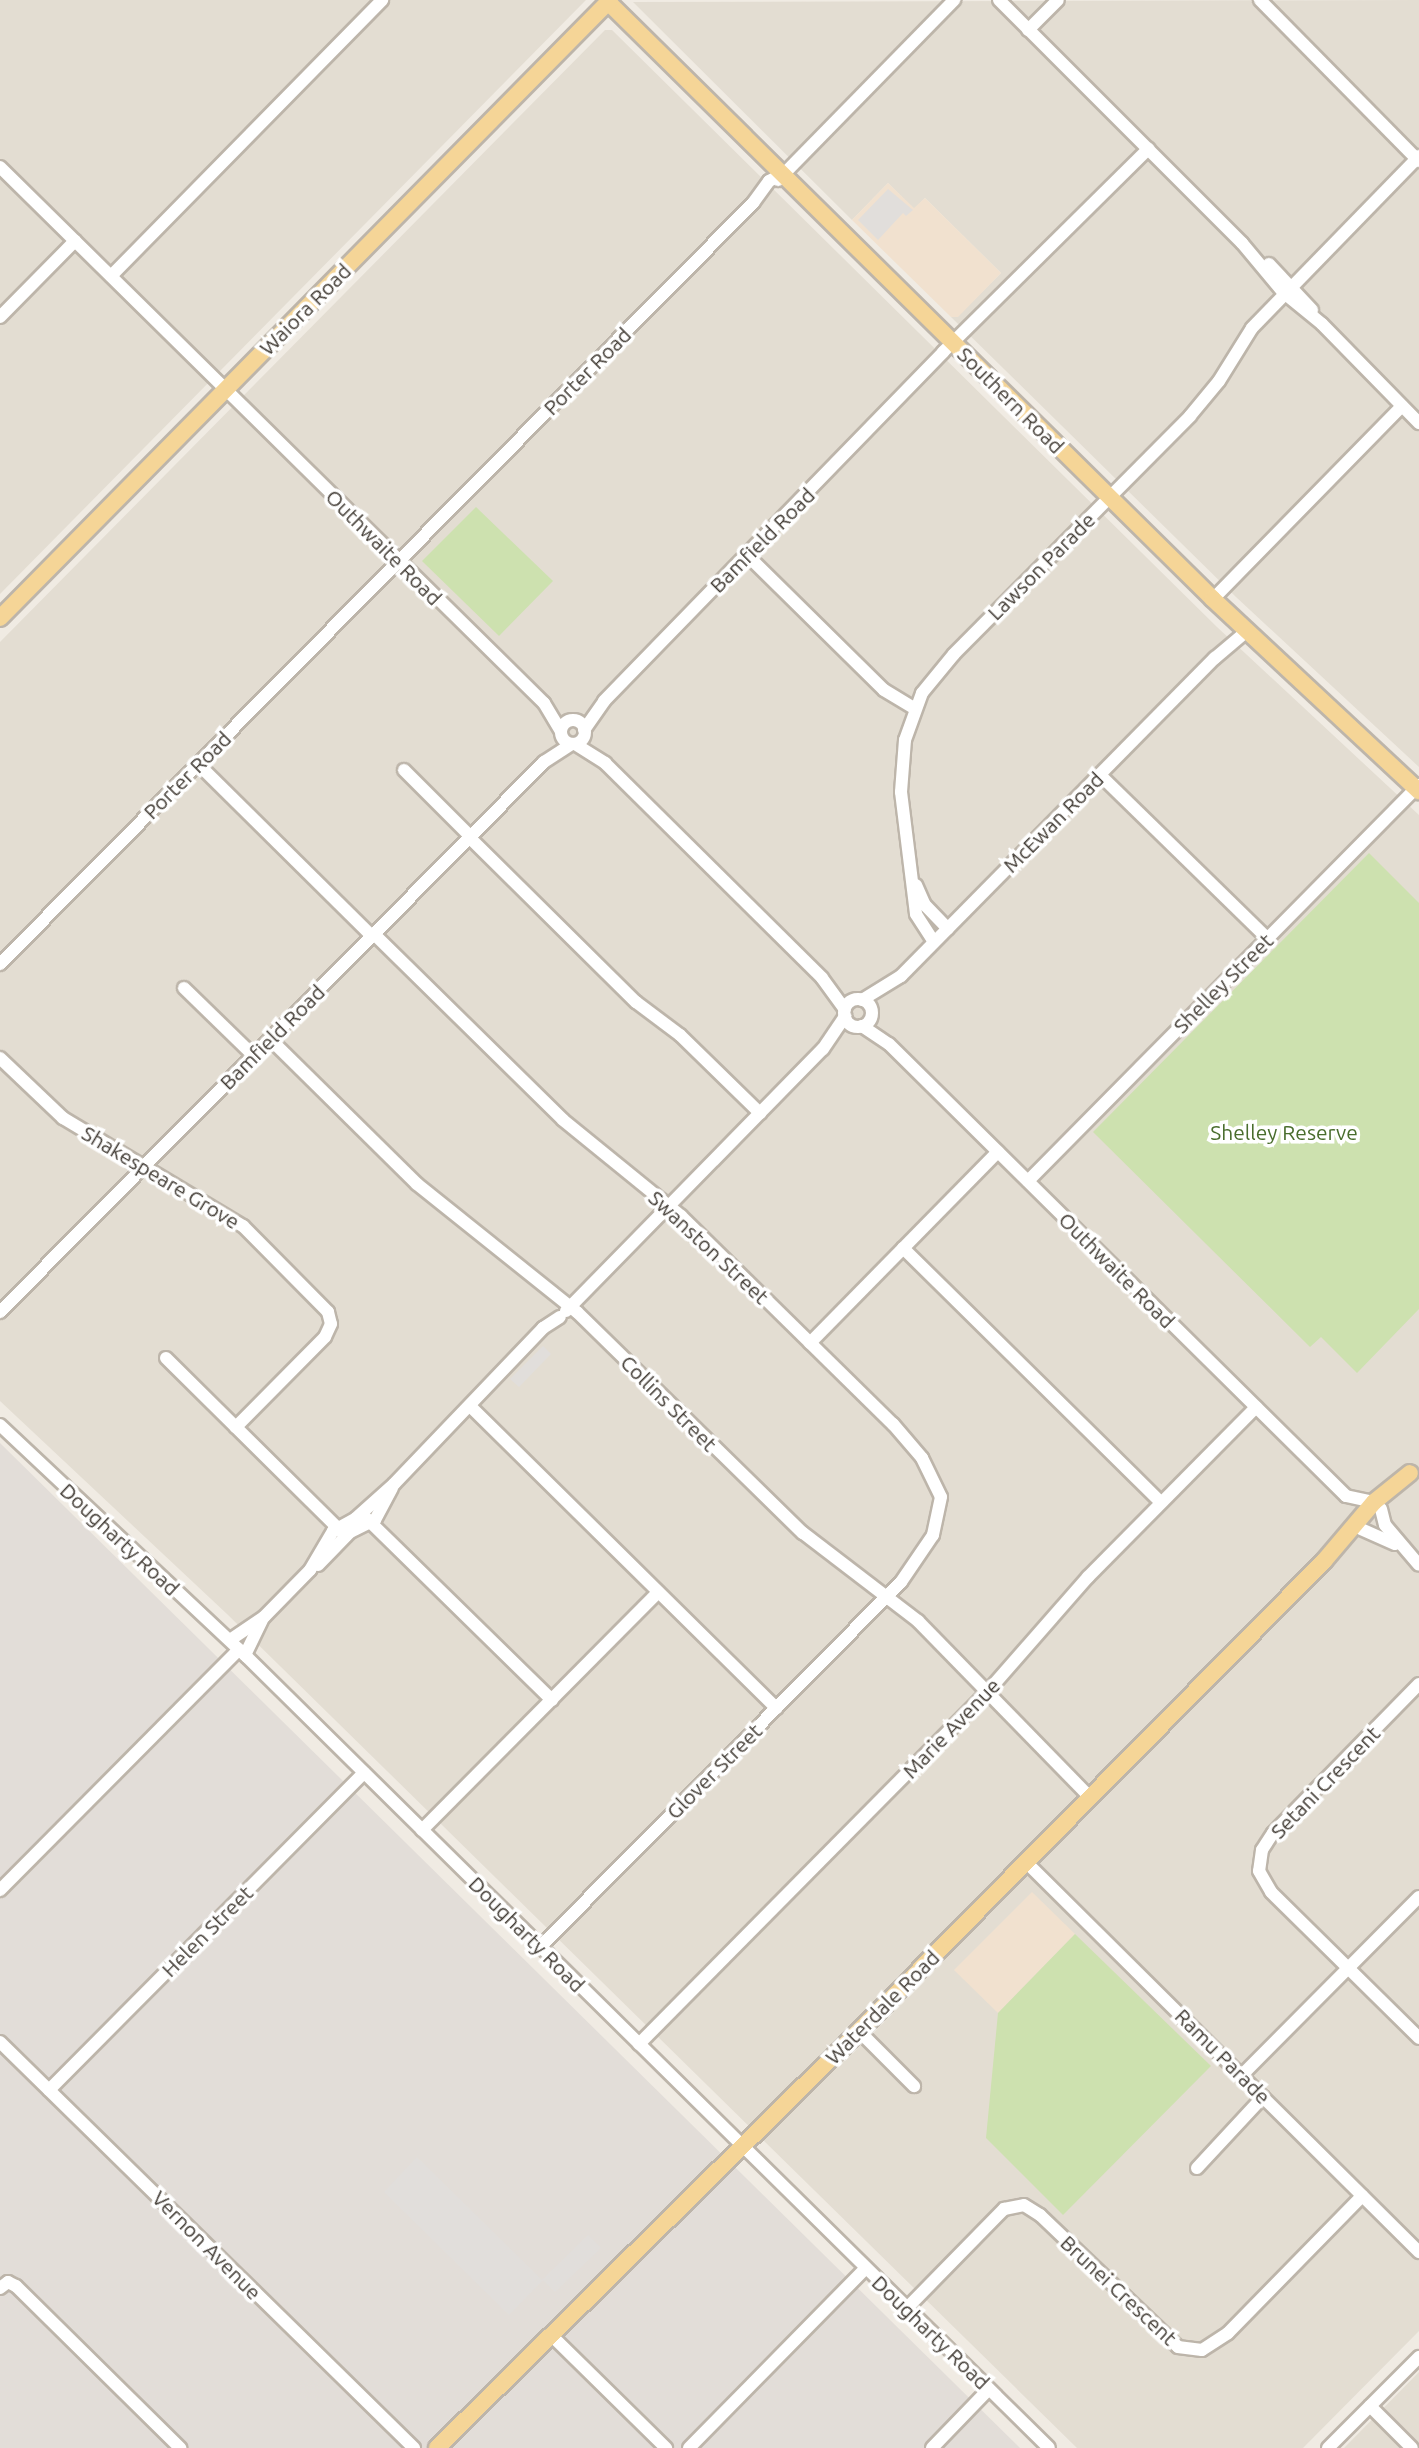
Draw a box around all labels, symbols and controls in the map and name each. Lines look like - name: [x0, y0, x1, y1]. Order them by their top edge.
- street label: Waiora Road: [254, 258, 356, 360]
- street label: Porter Road: [538, 322, 636, 420]
- street label: Southern Road: [952, 341, 1070, 459]
- street label: Bamfield Road: [704, 482, 820, 598]
- street label: Outhwaite Road: [321, 484, 447, 610]
- street label: Lawson Parade: [982, 507, 1100, 625]
- street label: Porter Road: [138, 726, 236, 824]
- street label: McEwan Road: [997, 766, 1109, 878]
- street label: Shelley Street: [1168, 928, 1278, 1038]
- street label: Bamfield Road: [214, 979, 330, 1095]
- park label: Shelley Reserve: [1210, 1119, 1358, 1145]
- street label: Shakespeare Grove: [78, 1120, 244, 1234]
- street label: Swanston Street: [644, 1185, 774, 1309]
- street label: Outhwaite Road: [1054, 1207, 1180, 1333]
- street label: Collins Street: [616, 1350, 722, 1456]
- street label: Dougharty Road: [55, 1477, 185, 1601]
- street label: Marie Avenue: [897, 1673, 1005, 1783]
- street label: Glover Street: [661, 1718, 767, 1824]
- street label: Setani Crescent: [1265, 1721, 1385, 1843]
- street label: Dougharty Road: [464, 1871, 590, 1997]
- street label: Helen Street: [156, 1880, 258, 1982]
- street label: Waterdale Road: [820, 1945, 944, 2069]
- street label: Ramu Parade: [1170, 2003, 1276, 2109]
- street label: Vernon Avenue: [147, 2185, 267, 2305]
- street label: Brunei Crescent: [1056, 2230, 1182, 2350]
- street label: Dougharty Road: [867, 2270, 995, 2394]

